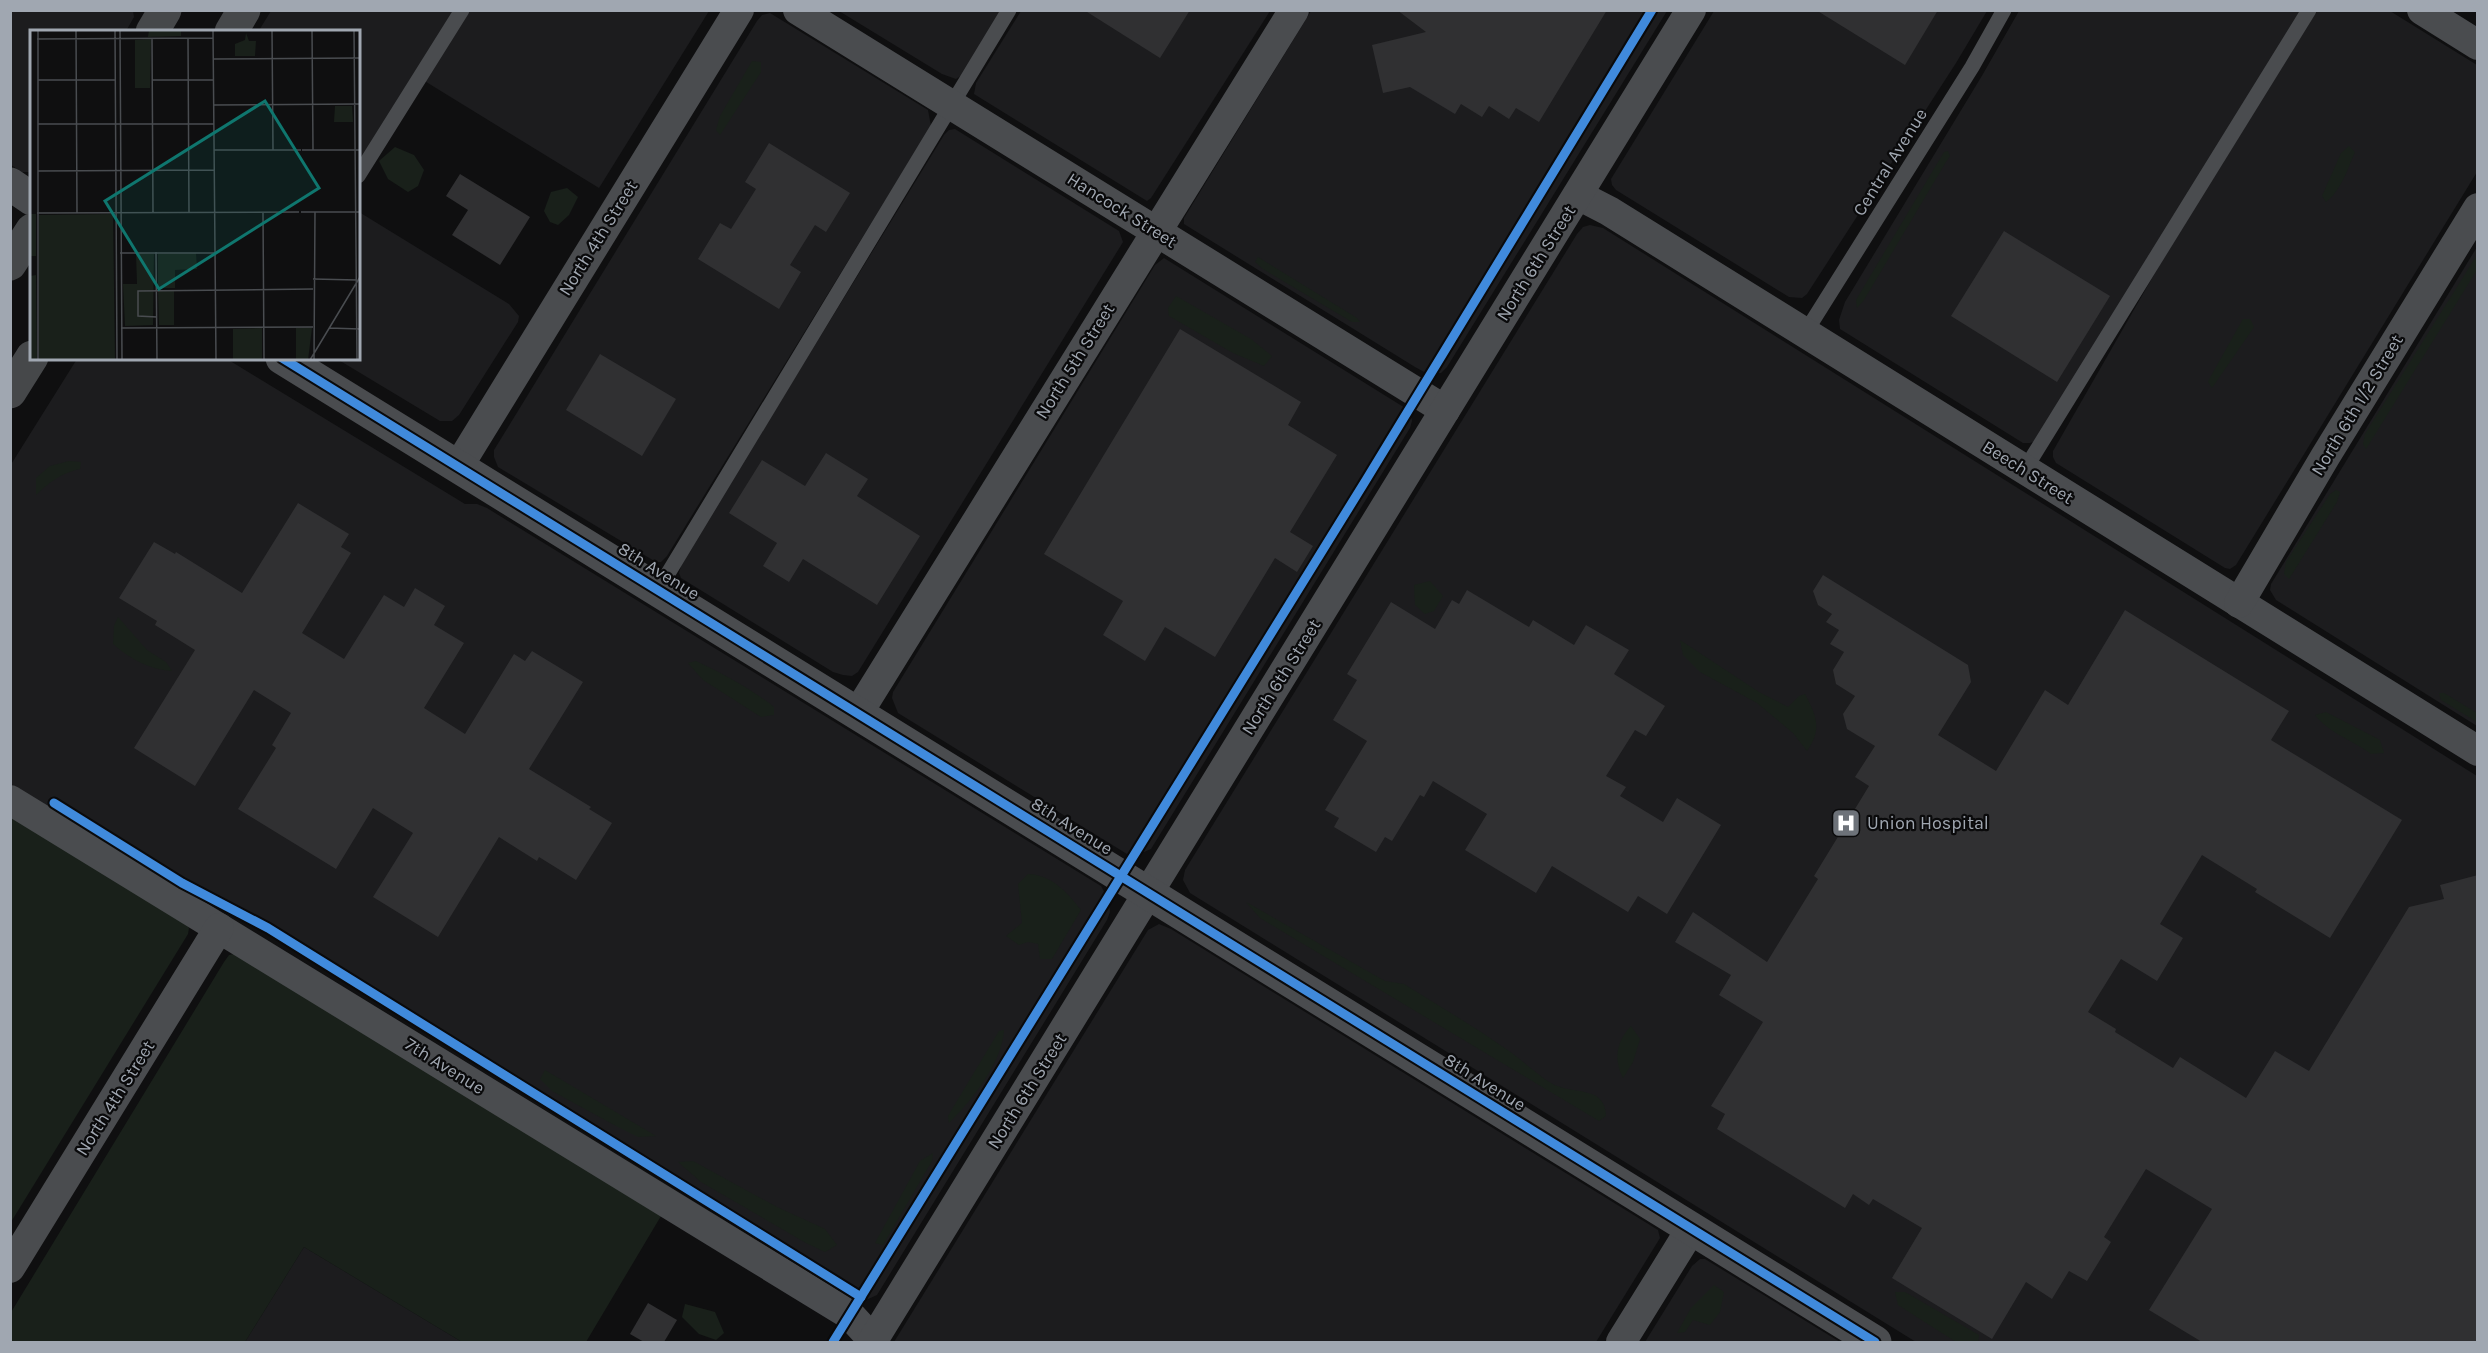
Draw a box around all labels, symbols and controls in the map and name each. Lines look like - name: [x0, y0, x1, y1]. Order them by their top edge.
- inset map: [30, 30, 360, 360]
- street label: Central Avenue: [1848, 104, 1932, 220]
- street label: Hancock Street: [1063, 168, 1181, 253]
- street label: North 4th Street: [554, 176, 642, 300]
- street label: North 6th Street: [1492, 201, 1580, 325]
- street label: North 5th Street: [1031, 299, 1119, 423]
- street label: North 6th 1/2 Street: [2306, 330, 2408, 479]
- street label: Beech Street: [1978, 435, 2078, 509]
- street label: 8th Avenue: [614, 537, 704, 605]
- street label: North 6th Street: [1237, 615, 1325, 739]
- street label: 8th Avenue: [1027, 792, 1117, 860]
- hospital icon: Union Hospital: [1830, 807, 1862, 839]
- place label: Union Hospital: [1867, 812, 1989, 834]
- street label: North 6th Street: [983, 1029, 1071, 1153]
- street label: 7th Avenue: [401, 1033, 489, 1099]
- street label: North 4th Street: [71, 1036, 159, 1160]
- street label: 8th Avenue: [1440, 1048, 1530, 1116]

